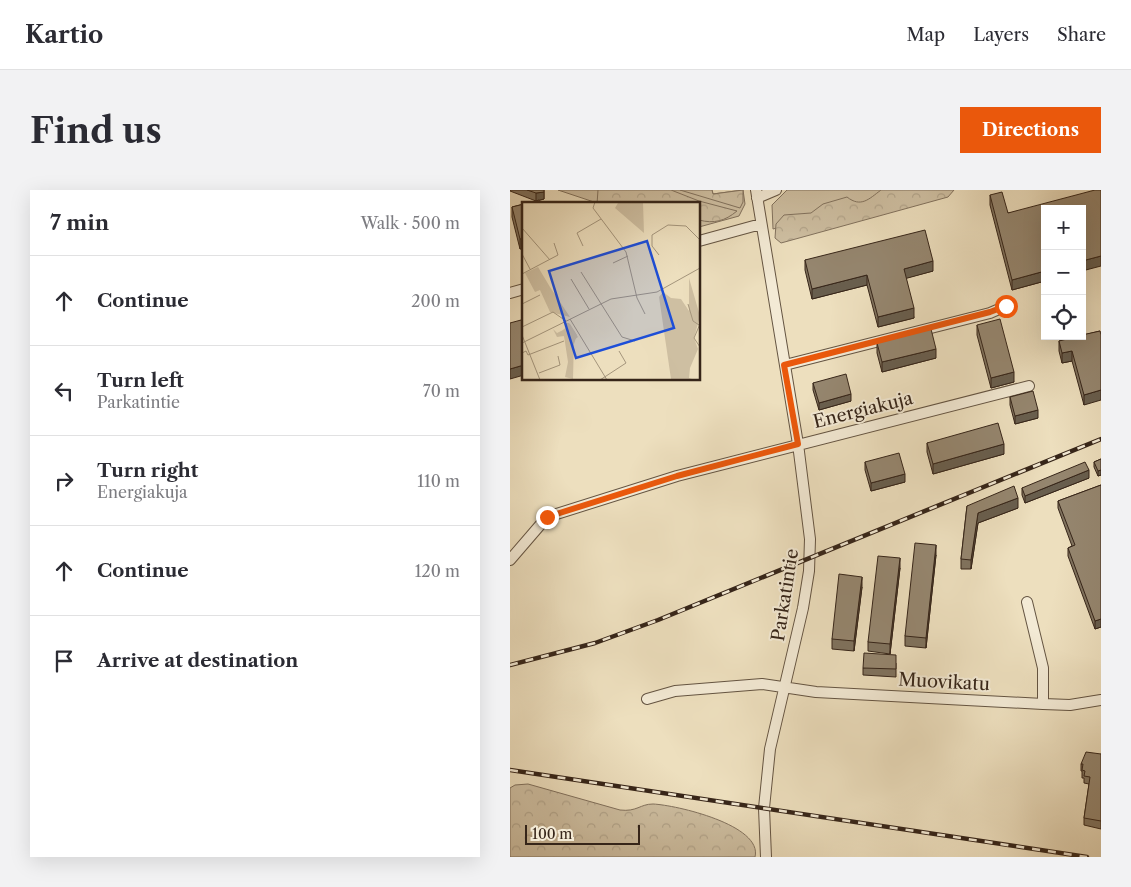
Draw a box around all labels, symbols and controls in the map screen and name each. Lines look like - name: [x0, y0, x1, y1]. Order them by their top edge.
- text: Kartio: [25, 20, 103, 49]
- text: Map: [907, 24, 945, 46]
- text: Layers: [973, 24, 1029, 46]
- text: Share: [1057, 24, 1106, 46]
- button: Directions: [960, 107, 1101, 153]
- text: Find us: [30, 109, 162, 152]
- inset map: [522, 202, 700, 380]
- map controls: [1041, 205, 1086, 340]
- button: +: [1041, 205, 1086, 250]
- text: 7 min: [50, 210, 109, 235]
- text: Walk · 500 m: [361, 213, 460, 233]
- button: −: [1041, 250, 1086, 295]
- icon: ahead: [50, 287, 78, 315]
- text: Continue: [97, 289, 189, 312]
- text: 200 m: [411, 291, 460, 311]
- route start: [995, 295, 1018, 318]
- button: locate: [1041, 295, 1086, 340]
- text: Turn left: [97, 369, 184, 392]
- icon: left: [50, 377, 78, 405]
- text: 70 m: [423, 381, 460, 401]
- street label: Energiakuja: [811, 387, 916, 433]
- text: Parkatintie: [97, 392, 180, 412]
- text: Turn right: [97, 459, 198, 482]
- icon: right: [50, 467, 78, 495]
- text: 110 m: [417, 471, 460, 491]
- text: Energiakuja: [97, 482, 188, 502]
- route end: [536, 506, 559, 529]
- street label: Parkatintie: [767, 547, 803, 643]
- icon: ahead: [50, 557, 78, 585]
- text: Continue: [97, 559, 189, 582]
- text: 120 m: [415, 561, 460, 581]
- icon: arrive: [50, 647, 78, 675]
- text: Arrive at destination: [97, 649, 298, 672]
- street label: Muovikatu: [898, 669, 990, 695]
- scale bar: [525, 822, 640, 845]
- text: 100 m: [532, 825, 572, 843]

